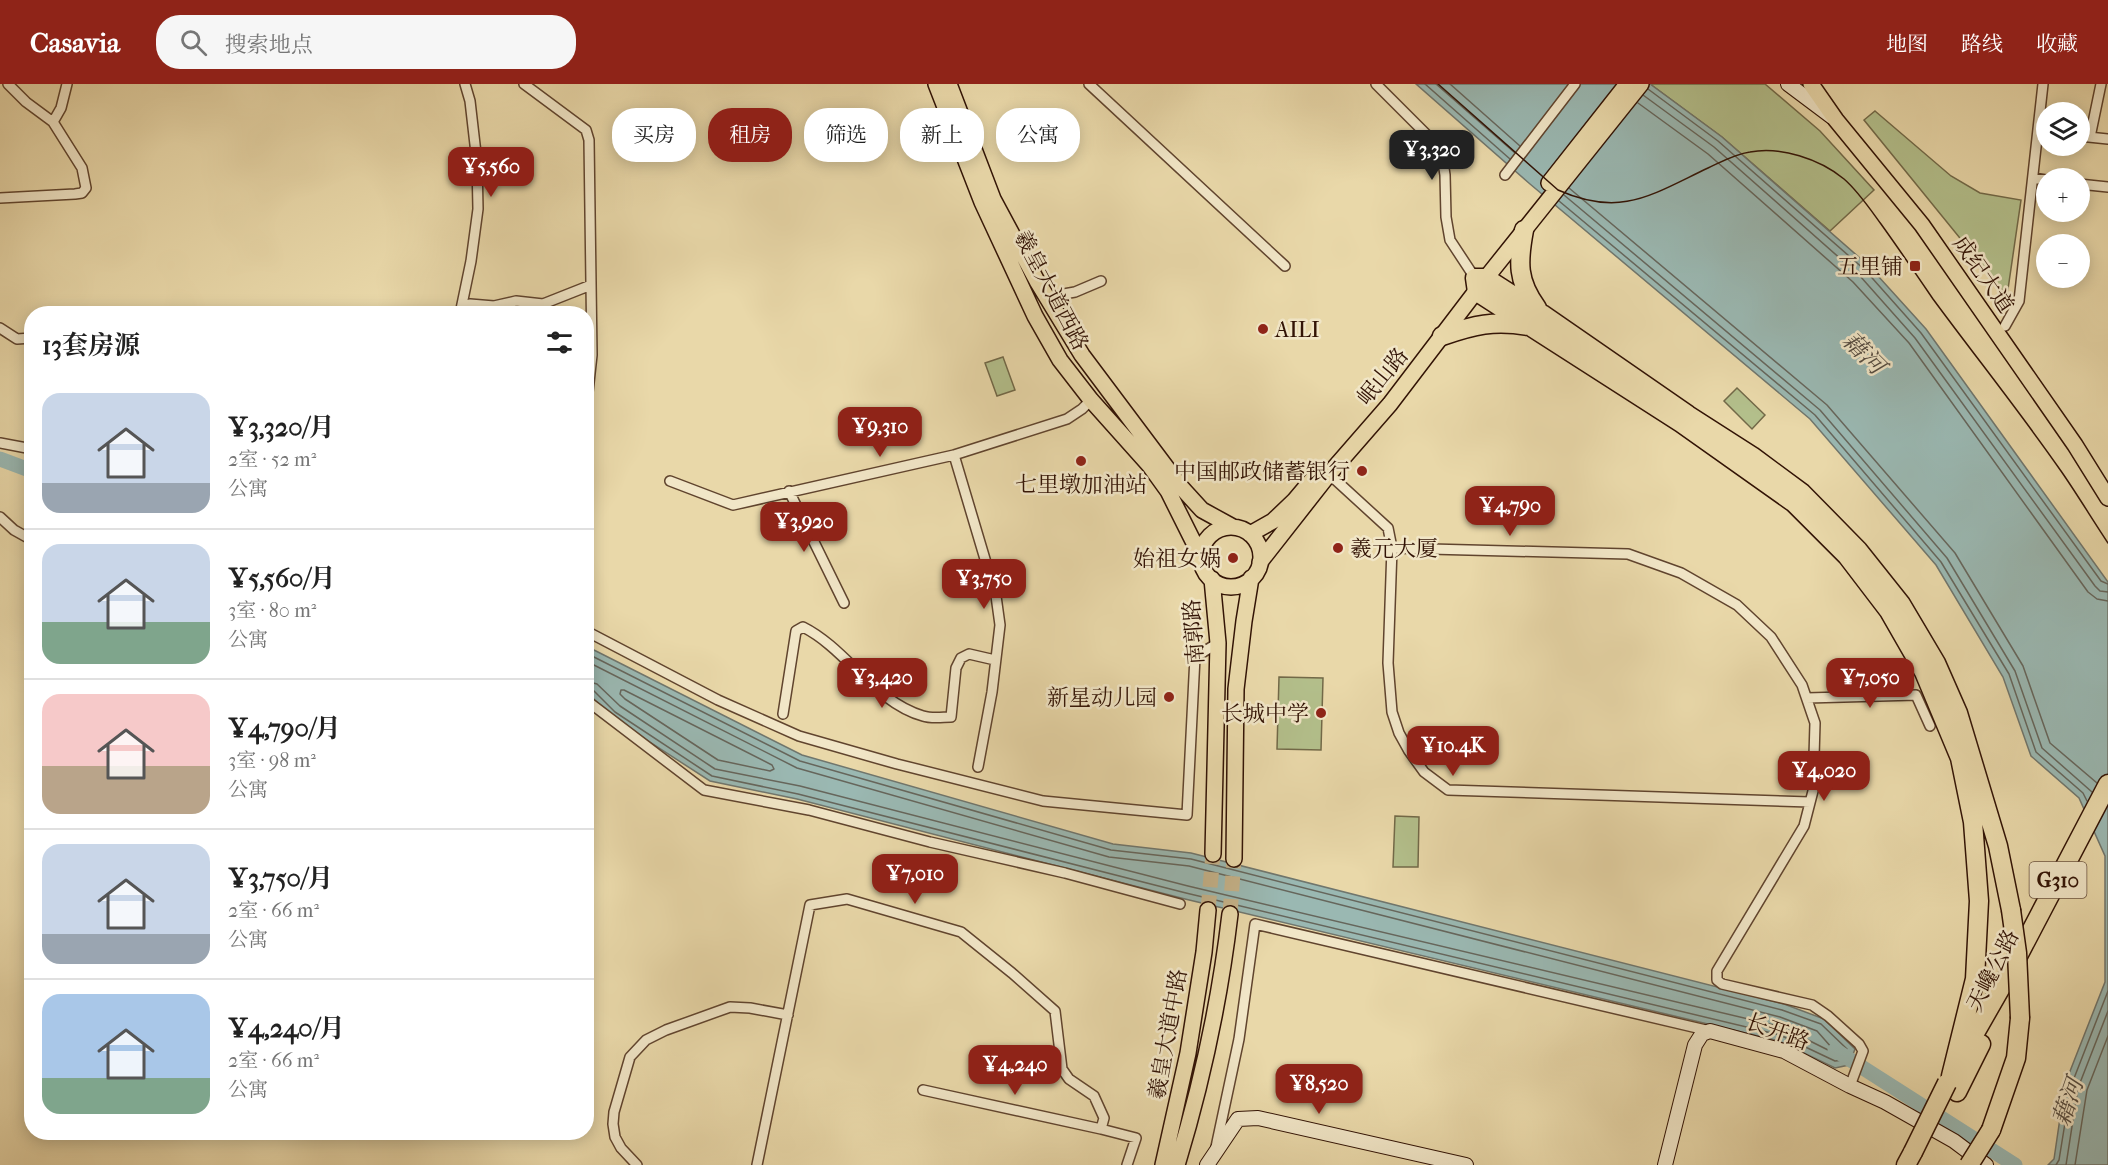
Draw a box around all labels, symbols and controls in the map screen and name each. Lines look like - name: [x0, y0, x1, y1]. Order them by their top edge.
- search box: [156, 15, 576, 69]
- text: Casavia: [30, 26, 120, 59]
- icon: search: [177, 26, 210, 59]
- text: 搜索地点: [225, 32, 313, 58]
- text: 地图: [1886, 32, 1928, 56]
- text: 路线: [1961, 32, 2003, 56]
- text: 收藏: [2036, 32, 2078, 56]
- map controls: [2036, 102, 2090, 288]
- button: layers: [2036, 102, 2090, 156]
- chip: 买房: [612, 108, 696, 162]
- chip: 租房: [708, 108, 792, 162]
- chip: 筛选: [804, 108, 888, 162]
- chip: 新上: [900, 108, 984, 162]
- chip: 公寓: [996, 108, 1080, 162]
- pin: ¥3,320: [1383, 130, 1481, 181]
- text: ¥3,320: [1403, 138, 1461, 161]
- pin: ¥5,560: [442, 147, 540, 198]
- text: ¥5,560: [462, 155, 520, 178]
- button: +: [2036, 168, 2090, 222]
- street label: 羲皇大道西路: [1009, 226, 1094, 355]
- street label: 成纪大道: [1947, 231, 2019, 318]
- button: −: [2036, 234, 2090, 288]
- place label: 五里铺: [1837, 254, 1903, 280]
- marker: 五里铺: [1908, 259, 1922, 273]
- place label: AILI: [1274, 317, 1320, 343]
- marker: AILI: [1256, 322, 1270, 336]
- icon: filters: [543, 326, 576, 359]
- water label: 藉河: [1837, 326, 1894, 383]
- text: 13套房源: [42, 330, 140, 361]
- street label: 岷山路: [1352, 343, 1414, 410]
- pin: ¥9,310: [831, 407, 929, 458]
- text: ¥3,320/月: [228, 412, 335, 443]
- text: ¥9,310: [852, 415, 908, 438]
- icon: home: [90, 417, 162, 489]
- text: 2室 · 52 m²: [228, 448, 316, 471]
- marker: 七里墩加油站: [1074, 454, 1088, 468]
- place label: 中国邮政储蓄银行: [1174, 459, 1350, 485]
- marker: 中国邮政储蓄银行: [1355, 464, 1369, 478]
- place label: 七里墩加油站: [1015, 472, 1147, 498]
- text: 公寓: [228, 477, 268, 500]
- pin: ¥4,790: [1461, 486, 1559, 537]
- text: ¥4,790: [1479, 494, 1541, 517]
- pin: ¥3,920: [755, 502, 853, 553]
- text: ¥3,920: [774, 510, 834, 533]
- place label: 羲元大厦: [1350, 536, 1438, 562]
- marker: 羲元大厦: [1331, 541, 1345, 555]
- place label: 始祖女娲: [1133, 546, 1221, 572]
- marker: 始祖女娲: [1226, 551, 1240, 565]
- pin: ¥3,750: [935, 559, 1033, 610]
- text: ¥5,560/月: [228, 563, 336, 594]
- text: ¥3,750: [956, 567, 1012, 590]
- icon: home: [90, 568, 162, 640]
- street label: 南郭路: [1179, 598, 1209, 666]
- text: 3室 · 80 m²: [228, 599, 316, 622]
- text: 公寓: [228, 628, 268, 651]
- pin: ¥3,420: [833, 658, 931, 709]
- pin: ¥7,050: [1821, 658, 1919, 709]
- text: ¥3,420: [851, 666, 913, 689]
- text: ¥7,050: [1840, 666, 1900, 689]
- place label: 新星动儿园: [1047, 685, 1157, 711]
- marker: 新星动儿园: [1162, 690, 1176, 704]
- place label: 长城中学: [1221, 701, 1309, 727]
- marker: 长城中学: [1314, 706, 1328, 720]
- text: ¥4,790/月: [228, 713, 341, 744]
- icon: home: [90, 718, 162, 790]
- pin: ¥10.4K: [1404, 726, 1502, 777]
- text: ¥10.4K: [1421, 734, 1485, 757]
- text: 3室 · 98 m²: [228, 749, 316, 772]
- pin: ¥4,020: [1775, 751, 1873, 802]
- text: ¥4,020: [1792, 759, 1856, 782]
- text: 公寓: [228, 778, 268, 801]
- pin: ¥7,010: [866, 854, 964, 905]
- text: ¥7,010: [886, 862, 944, 885]
- road number: G310: [2030, 862, 2086, 898]
- text: ¥3,750/月: [228, 863, 333, 894]
- icon: home: [90, 868, 162, 940]
- text: 2室 · 66 m²: [228, 899, 319, 922]
- street label: 天巉公路: [1961, 925, 2024, 1016]
- text: 公寓: [228, 928, 268, 951]
- street label: 羲皇大道中路: [1144, 967, 1192, 1101]
- street label: 长开路: [1742, 1008, 1813, 1055]
- text: ¥4,240/月: [228, 1013, 345, 1044]
- icon: home: [90, 1018, 162, 1090]
- pin: ¥4,240: [966, 1045, 1064, 1096]
- text: 2室 · 66 m²: [228, 1049, 319, 1072]
- text: ¥4,240: [982, 1053, 1048, 1076]
- pin: ¥8,520: [1270, 1064, 1368, 1115]
- water label: 藉河: [2047, 1071, 2090, 1129]
- text: ¥8,520: [1290, 1072, 1348, 1095]
- text: 公寓: [228, 1078, 268, 1101]

